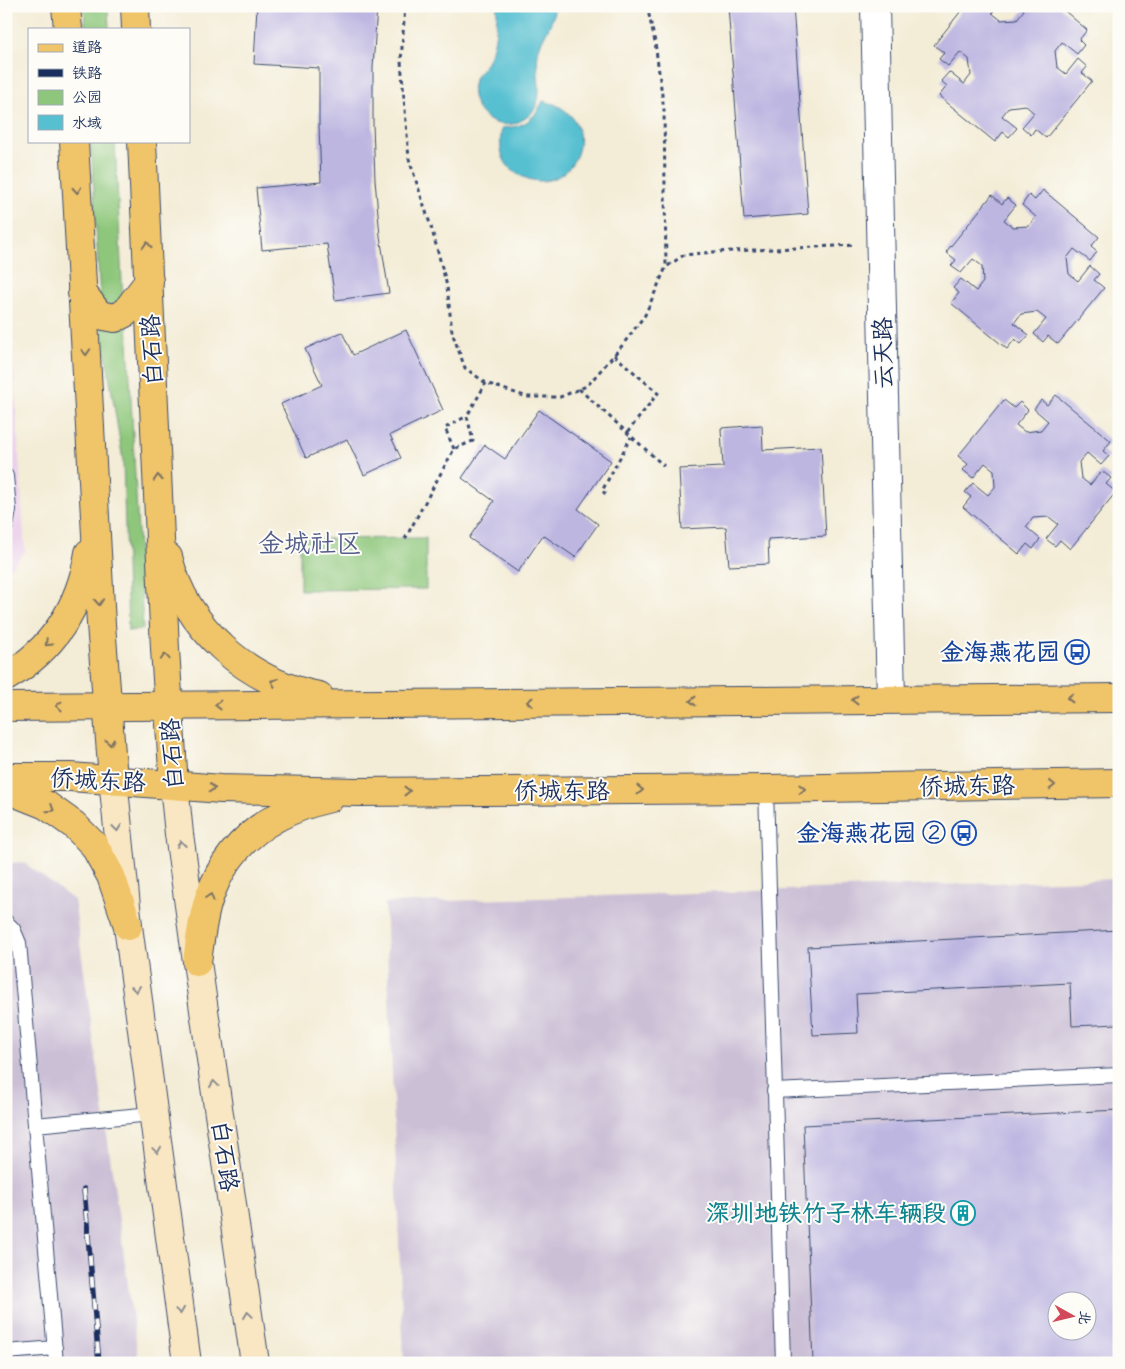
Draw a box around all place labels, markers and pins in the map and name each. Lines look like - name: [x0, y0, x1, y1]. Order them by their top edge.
- place label: 金海燕花园: [940, 637, 1060, 667]
- bus stop icon: 金海燕花园: [1064, 639, 1090, 665]
- place label: 金海燕花园 ②: [796, 818, 946, 848]
- bus stop icon: 金海燕花园 ②: [951, 820, 977, 846]
- place label: 深圳地铁竹子林车辆段: [706, 1198, 946, 1228]
- building icon: 深圳地铁竹子林车辆段: [950, 1200, 976, 1226]

